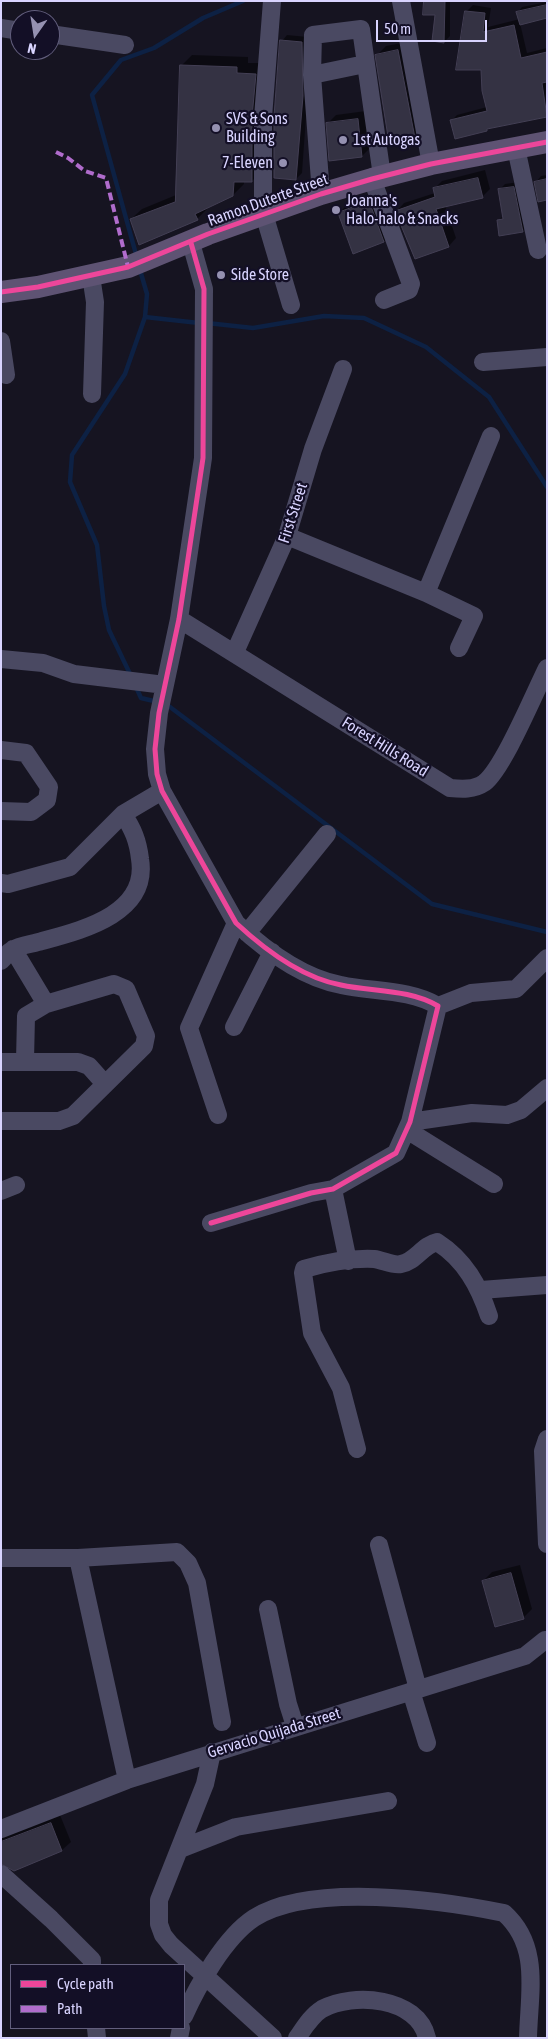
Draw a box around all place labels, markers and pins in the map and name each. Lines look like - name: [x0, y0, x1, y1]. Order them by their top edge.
- place label: SVS & Sons Building: [226, 109, 288, 147]
- marker: SVS & Sons Building: [210, 122, 222, 134]
- place label: 1st Autogas: [353, 130, 420, 150]
- marker: 1st Autogas: [337, 134, 349, 146]
- place label: 7-Eleven: [222, 153, 273, 173]
- marker: 7-Eleven: [277, 157, 289, 169]
- place label: Joanna's Halo-halo & Snacks: [346, 191, 458, 229]
- marker: Joanna's Halo-halo & Snacks: [330, 204, 342, 216]
- place label: Side Store: [231, 265, 289, 285]
- marker: Side Store: [215, 269, 227, 281]

